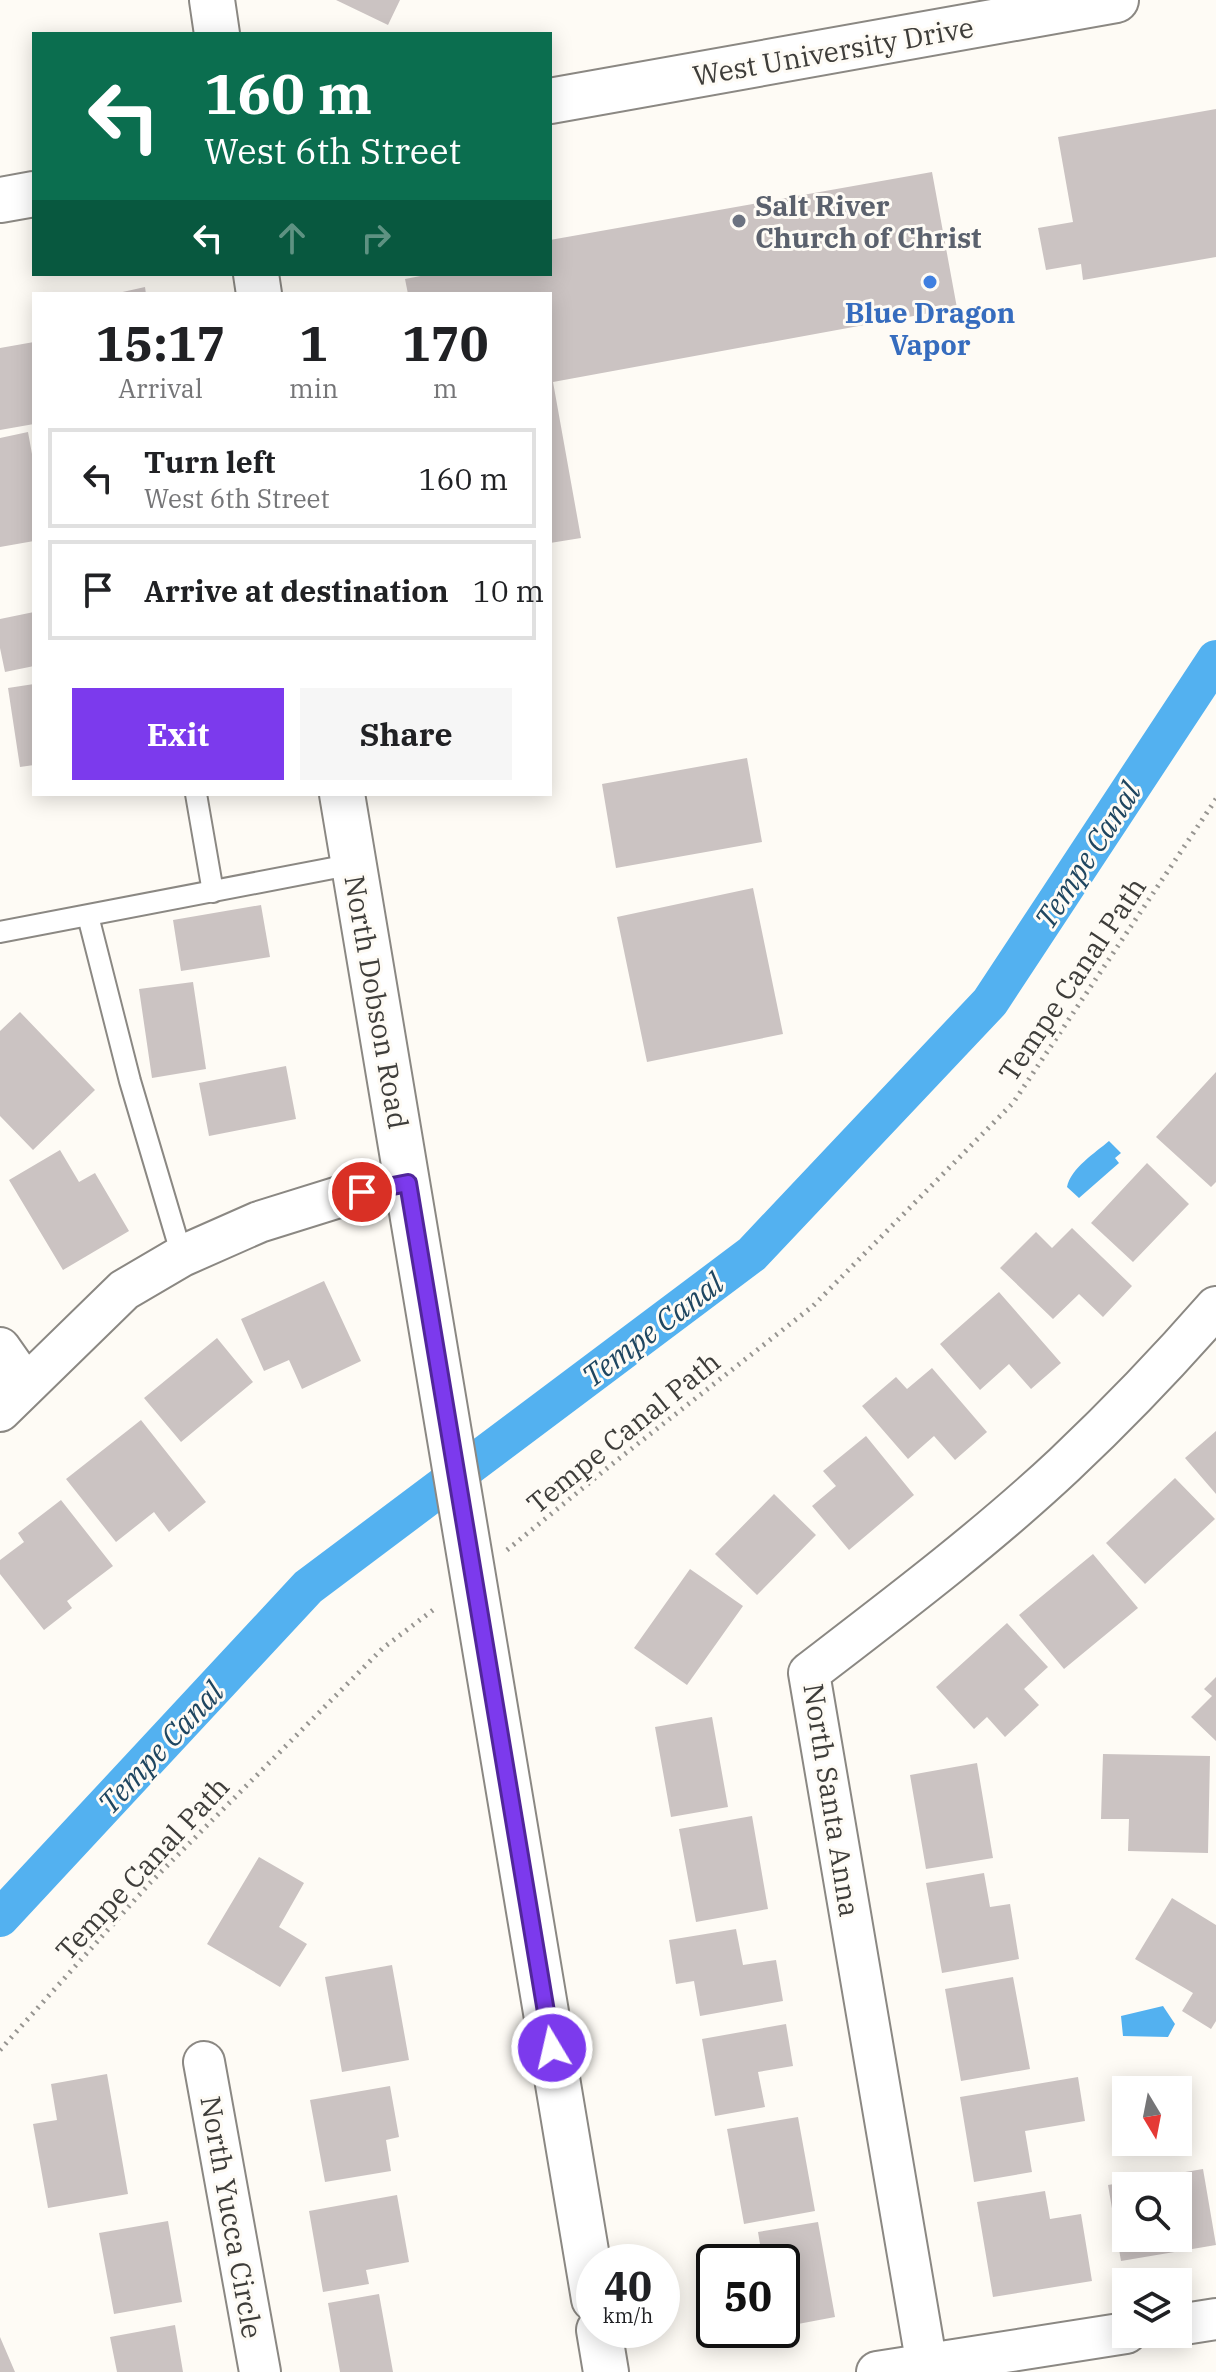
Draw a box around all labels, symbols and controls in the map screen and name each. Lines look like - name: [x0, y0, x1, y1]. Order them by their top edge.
- street label: West University Drive: [690, 8, 976, 94]
- text: 160 m: [204, 57, 372, 129]
- icon: left: [72, 64, 176, 168]
- text: West 6th Street: [204, 127, 461, 174]
- place label: Salt River Church of Christ: [755, 187, 982, 256]
- marker: Salt River Church of Christ: [730, 212, 748, 230]
- icon: left: [186, 216, 230, 260]
- icon: ahead: [270, 216, 314, 260]
- icon: right: [354, 216, 398, 260]
- marker: Blue Dragon Vapor: [921, 273, 939, 291]
- place label: Blue Dragon Vapor: [845, 294, 1015, 363]
- text: 15:17: [96, 312, 225, 374]
- text: 1: [299, 312, 328, 374]
- text: 170: [402, 312, 488, 374]
- text: Arrival: [118, 371, 203, 405]
- text: min: [289, 371, 338, 405]
- text: m: [433, 371, 458, 405]
- text: Turn left: [144, 442, 276, 481]
- icon: left: [76, 456, 120, 500]
- text: 160 m: [418, 459, 508, 498]
- text: West 6th Street: [144, 481, 330, 515]
- icon: arrive: [76, 568, 120, 612]
- text: Arrive at destination: [144, 571, 449, 610]
- text: 10 m: [473, 571, 544, 610]
- button: Exit: [72, 688, 284, 780]
- button: Share: [300, 688, 512, 780]
- water label: Tempe Canal: [1025, 774, 1149, 936]
- street label: Tempe Canal Path: [990, 870, 1154, 1088]
- street label: North Dobson Road: [336, 872, 418, 1132]
- pin: [328, 1158, 396, 1226]
- icon: arrive: [340, 1170, 384, 1214]
- water label: Tempe Canal: [574, 1263, 731, 1395]
- street label: Tempe Canal Path: [519, 1343, 727, 1521]
- water label: Tempe Canal: [89, 1672, 232, 1821]
- street label: North Santa Anna: [795, 1681, 869, 1919]
- street label: Tempe Canal Path: [47, 1768, 237, 1968]
- position arrow: [510, 2006, 594, 2090]
- north arrow: [1112, 2076, 1192, 2156]
- map controls: [1112, 2076, 1192, 2348]
- street label: North Yucca Circle: [192, 2093, 272, 2341]
- button: search: [1112, 2172, 1192, 2252]
- speed limit sign: 50: [696, 2244, 800, 2348]
- text: 40: [604, 2260, 652, 2312]
- button: layers: [1112, 2268, 1192, 2348]
- text: km/h: [603, 2302, 653, 2329]

